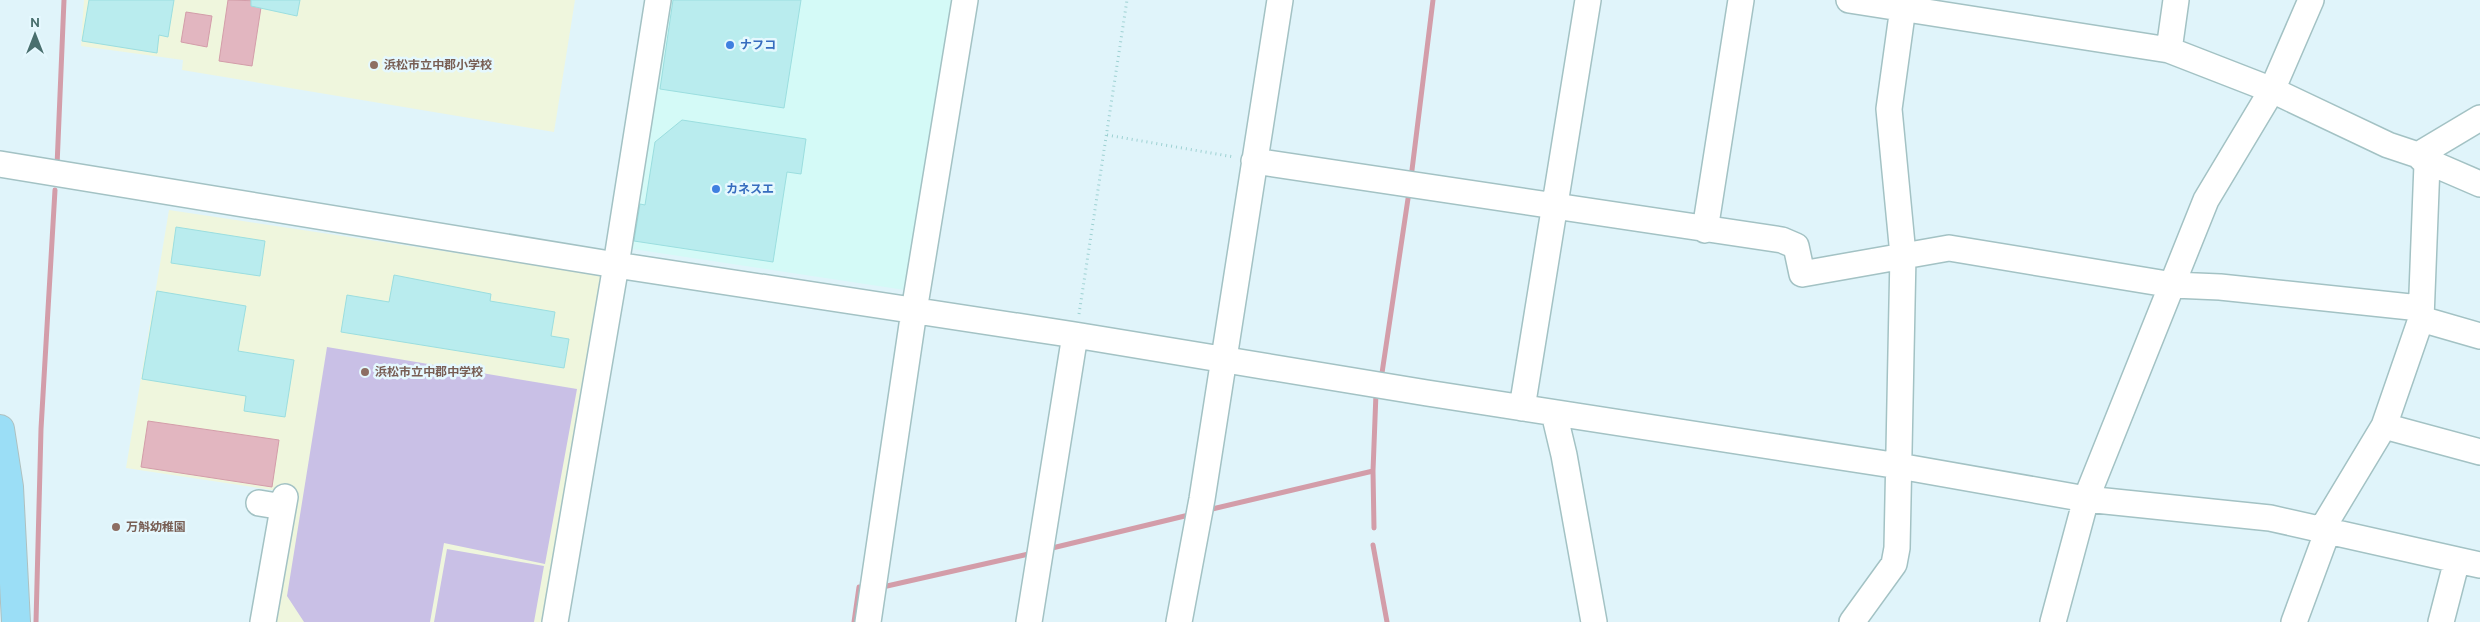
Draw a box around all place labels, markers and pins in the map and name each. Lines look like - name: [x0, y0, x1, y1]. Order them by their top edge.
- place label: ナフコ: [740, 38, 776, 54]
- marker: ナフコ: [724, 39, 736, 51]
- place label: 浜松市立中郡小学校: [384, 58, 492, 74]
- marker: 浜松市立中郡小学校: [368, 59, 380, 71]
- place label: カネスエ: [726, 182, 774, 198]
- marker: カネスエ: [710, 183, 722, 195]
- place label: 浜松市立中郡中学校: [375, 365, 483, 381]
- marker: 浜松市立中郡中学校: [359, 366, 371, 378]
- place label: 万斛幼稚園: [126, 520, 186, 536]
- marker: 万斛幼稚園: [110, 521, 122, 533]

